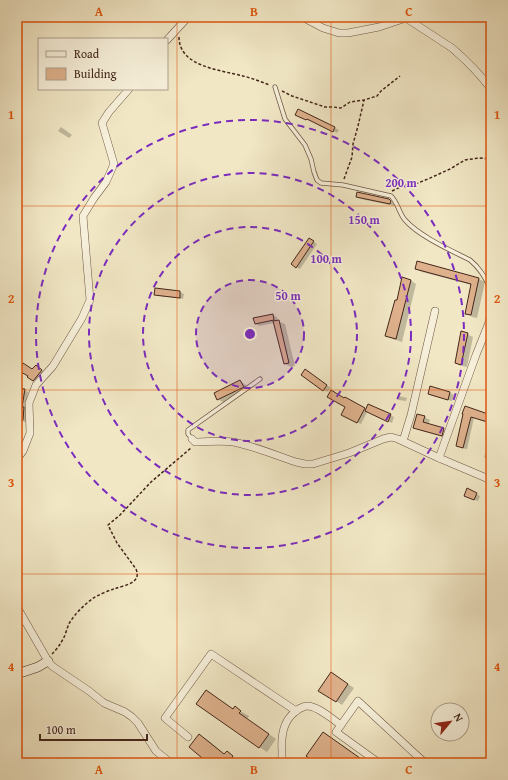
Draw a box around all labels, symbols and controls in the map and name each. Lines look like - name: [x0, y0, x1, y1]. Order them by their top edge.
- text: A: [95, 2, 104, 21]
- text: B: [250, 2, 258, 21]
- text: C: [405, 2, 413, 21]
- legend: [38, 38, 168, 90]
- text: Road: [74, 45, 100, 62]
- text: Building: [74, 65, 117, 82]
- text: 1: [8, 105, 14, 124]
- text: 1: [494, 105, 500, 124]
- text: 200 m: [385, 174, 418, 191]
- text: 150 m: [348, 211, 381, 228]
- text: 100 m: [310, 250, 343, 267]
- text: 50 m: [275, 287, 301, 304]
- text: 2: [8, 289, 15, 308]
- text: 2: [494, 289, 501, 308]
- centre of rings: [243, 327, 257, 341]
- text: 3: [8, 473, 14, 492]
- text: 3: [494, 473, 500, 492]
- text: 4: [8, 657, 15, 676]
- text: 4: [494, 657, 501, 676]
- north arrow: [430, 702, 470, 742]
- text: N: [450, 710, 468, 725]
- scale bar: [40, 716, 147, 742]
- text: 100 m: [46, 721, 76, 738]
- text: A: [95, 760, 104, 779]
- text: B: [250, 760, 258, 779]
- text: C: [405, 760, 413, 779]

